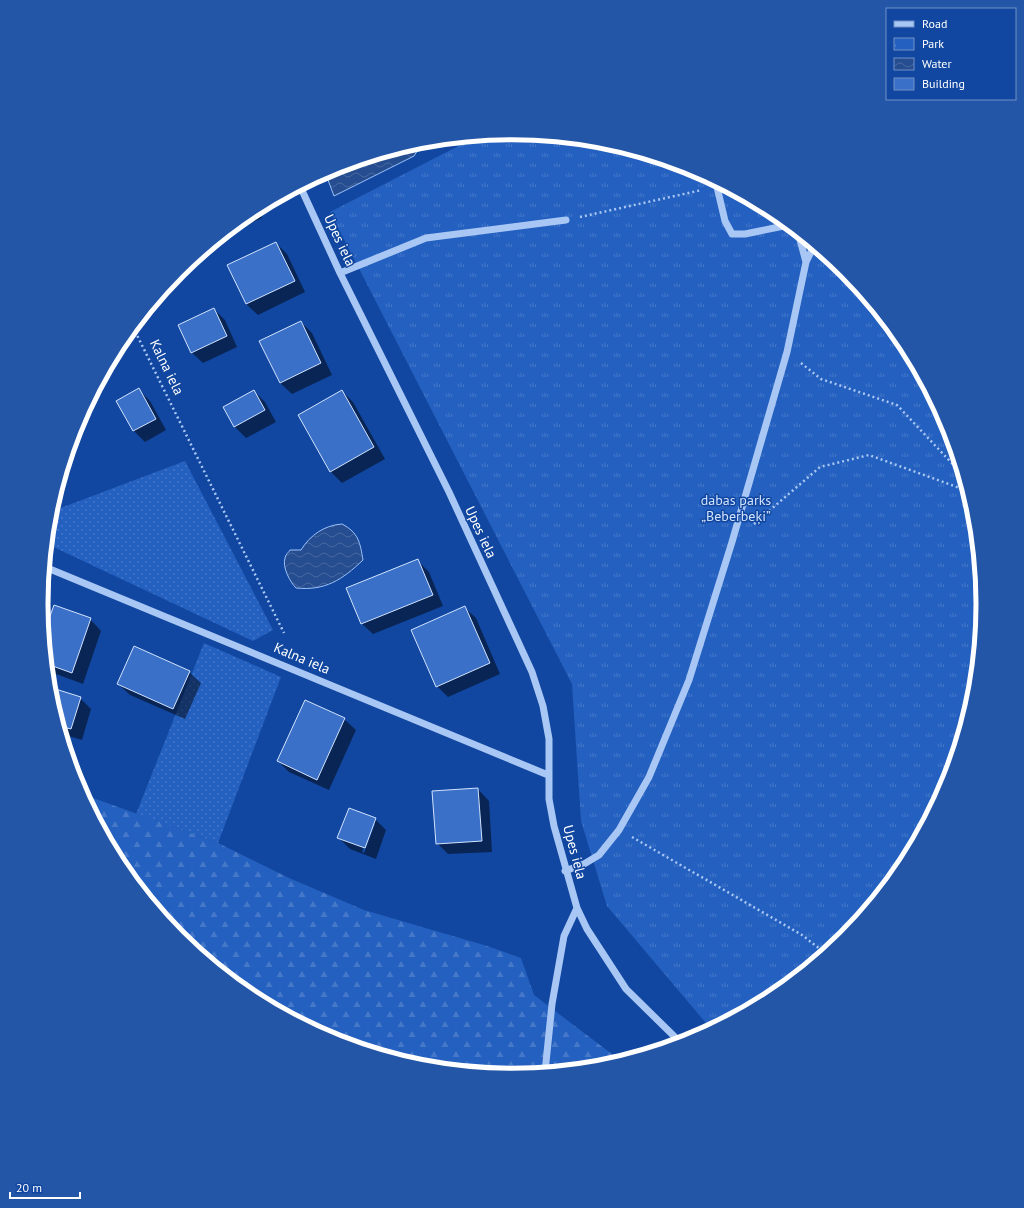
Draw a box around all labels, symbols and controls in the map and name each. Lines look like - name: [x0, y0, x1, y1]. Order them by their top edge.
- legend: [886, 8, 1016, 100]
- text: Road: [922, 16, 947, 31]
- text: Park: [922, 36, 944, 51]
- text: Water: [922, 56, 952, 71]
- text: Building: [922, 76, 965, 91]
- street label: Upes iela: [320, 211, 360, 269]
- street label: Kalna iela: [146, 336, 188, 398]
- park label: dabas parks „Beberbeķi”: [701, 491, 771, 525]
- street label: Upes iela: [461, 503, 501, 561]
- street label: Kalna iela: [271, 638, 333, 678]
- street label: Upes iela: [559, 823, 591, 881]
- scale bar: [10, 1174, 80, 1200]
- text: 20 m: [16, 1180, 42, 1195]

